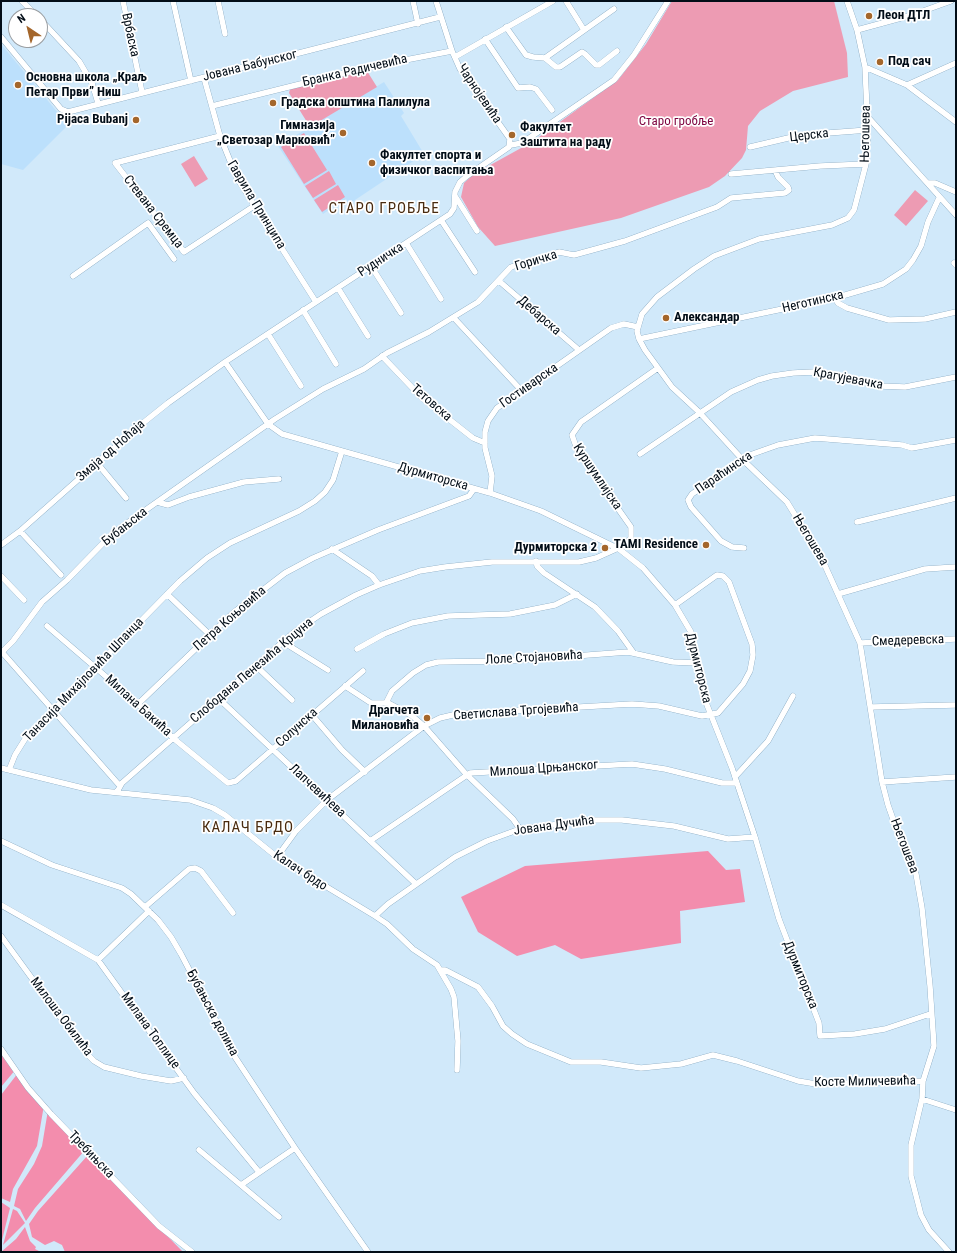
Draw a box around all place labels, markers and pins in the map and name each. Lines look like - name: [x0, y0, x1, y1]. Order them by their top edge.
- place label: Леон ДТЛ: [877, 8, 930, 24]
- marker: Леон ДТЛ: [864, 11, 874, 21]
- place label: Под сач: [888, 54, 931, 70]
- marker: Под сач: [875, 57, 885, 67]
- place label: Основна школа „Краљ Петар Први” Ниш: [26, 70, 147, 101]
- marker: Основна школа „Краљ Петар Први” Ниш: [13, 80, 23, 90]
- place label: Градска општина Палилула: [281, 95, 430, 111]
- marker: Градска општина Палилула: [268, 98, 278, 108]
- place label: Pijaca Bubanj: [57, 112, 128, 128]
- marker: Pijaca Bubanj: [131, 115, 141, 125]
- place label: Гимназија „Светозар Марковић”: [217, 118, 335, 149]
- place label: Факултет Заштита на раду: [520, 120, 611, 151]
- marker: Гимназија „Светозар Марковић”: [338, 128, 348, 138]
- marker: Факултет Заштита на раду: [507, 130, 517, 140]
- place label: Факултет спорта и физичког васпитања: [380, 148, 493, 179]
- marker: Факултет спорта и физичког васпитања: [367, 158, 377, 168]
- place label: Александар: [674, 310, 740, 326]
- marker: Александар: [661, 313, 671, 323]
- place label: TAMI Residence: [614, 537, 698, 553]
- place label: Дурмиторска 2: [514, 540, 597, 556]
- marker: TAMI Residence: [701, 540, 711, 550]
- marker: Дурмиторска 2: [600, 543, 610, 553]
- place label: Драгчета Милановића: [351, 703, 419, 734]
- marker: Драгчета Милановића: [422, 713, 432, 723]

